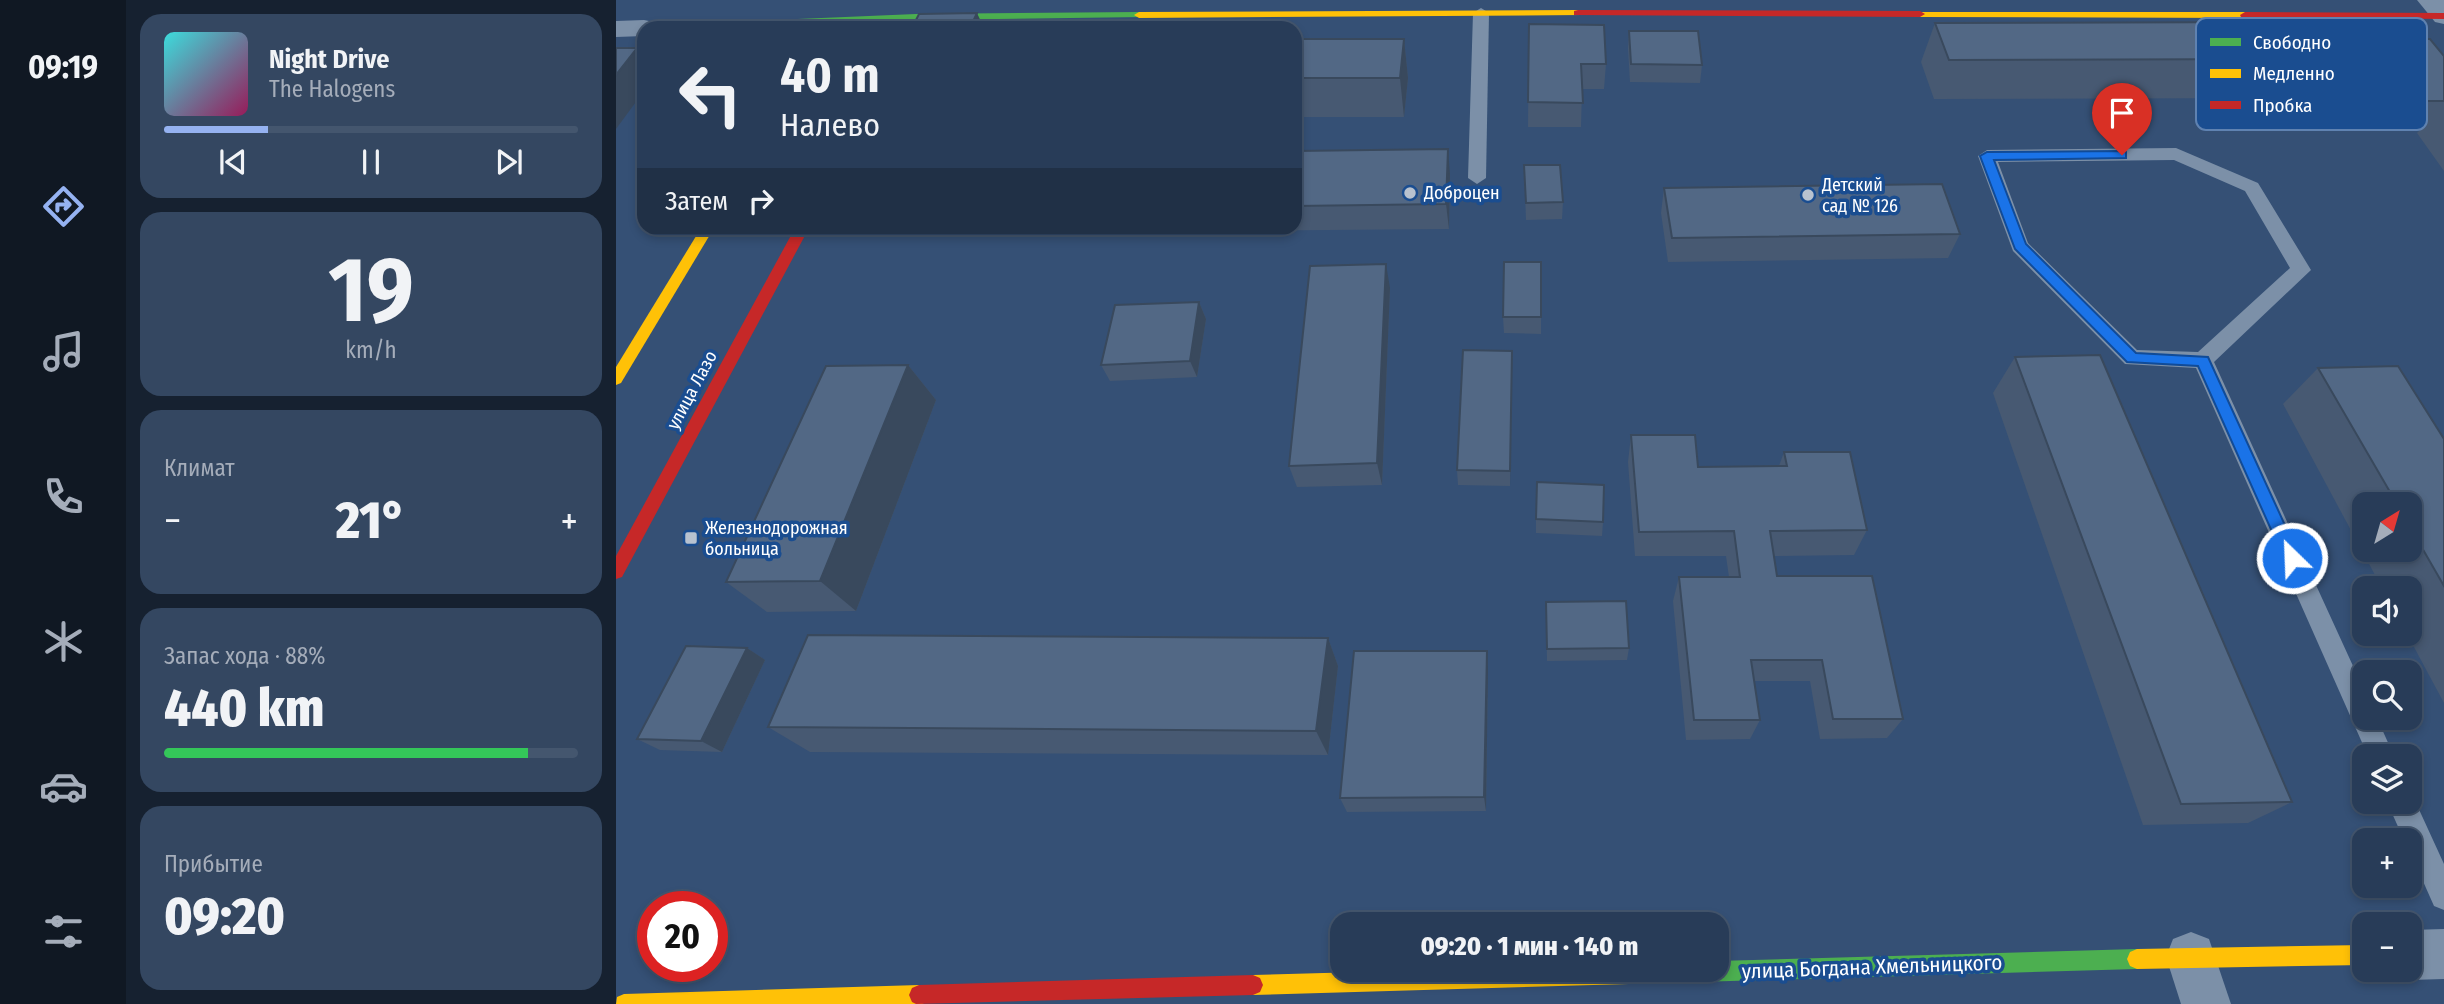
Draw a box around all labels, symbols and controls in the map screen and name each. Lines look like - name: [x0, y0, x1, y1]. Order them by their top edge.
- legend: [2196, 18, 2427, 130]
- text: Свободно: [2253, 31, 2331, 54]
- text: Night Drive: [269, 44, 389, 75]
- text: 40 m: [780, 46, 880, 105]
- text: 09:19: [28, 48, 98, 86]
- icon: left: [665, 49, 756, 140]
- text: Медленно: [2253, 62, 2335, 85]
- text: The Halogens: [269, 75, 395, 103]
- pin: [2092, 83, 2152, 155]
- icon: arrive: [2103, 94, 2141, 132]
- text: Пробка: [2253, 94, 2312, 117]
- text: Налево: [780, 106, 880, 144]
- icon: previous: [214, 143, 252, 181]
- icon: pause: [352, 143, 390, 181]
- icon: next: [490, 143, 528, 181]
- place label: Детский сад № 126: [1821, 174, 1898, 217]
- icon: directions: [39, 182, 88, 231]
- icon: right: [742, 182, 780, 220]
- place label: Доброцен: [1423, 182, 1500, 204]
- marker: Доброцен: [1402, 185, 1418, 201]
- text: Затем: [665, 186, 728, 217]
- marker: Детский сад № 126: [1800, 187, 1816, 203]
- text: 19: [328, 236, 414, 345]
- icon: music: [39, 327, 88, 376]
- text: km/h: [345, 336, 397, 364]
- street label: улица Лазо: [662, 347, 722, 433]
- text: Климат: [164, 454, 235, 482]
- icon: phone: [39, 472, 88, 521]
- text: 21°: [336, 489, 406, 552]
- north arrow: [2352, 492, 2422, 562]
- map controls: [2352, 492, 2422, 982]
- text: −: [164, 498, 181, 544]
- text: +: [561, 498, 578, 544]
- place label: Железнодорожная больница: [705, 517, 848, 560]
- position arrow: [2255, 521, 2329, 595]
- marker: Железнодорожная больница: [683, 530, 699, 546]
- button: sound: [2352, 576, 2422, 646]
- icon: climate: [39, 617, 88, 666]
- text: Запас хода · 88%: [164, 642, 325, 670]
- button: search: [2352, 660, 2422, 730]
- text: 440 km: [164, 677, 324, 740]
- button: layers: [2352, 744, 2422, 814]
- icon: car: [39, 762, 88, 811]
- button: +: [2352, 828, 2422, 898]
- text: Прибытие: [164, 850, 263, 878]
- text: 09:20: [164, 885, 285, 948]
- speed limit sign: 20: [637, 891, 728, 982]
- icon: filters: [39, 907, 88, 956]
- button: −: [2352, 912, 2422, 982]
- text: 09:20 · 1 мин · 140 m: [1421, 931, 1638, 962]
- street label: улица Богдана Хмельницкого: [1741, 949, 2003, 985]

